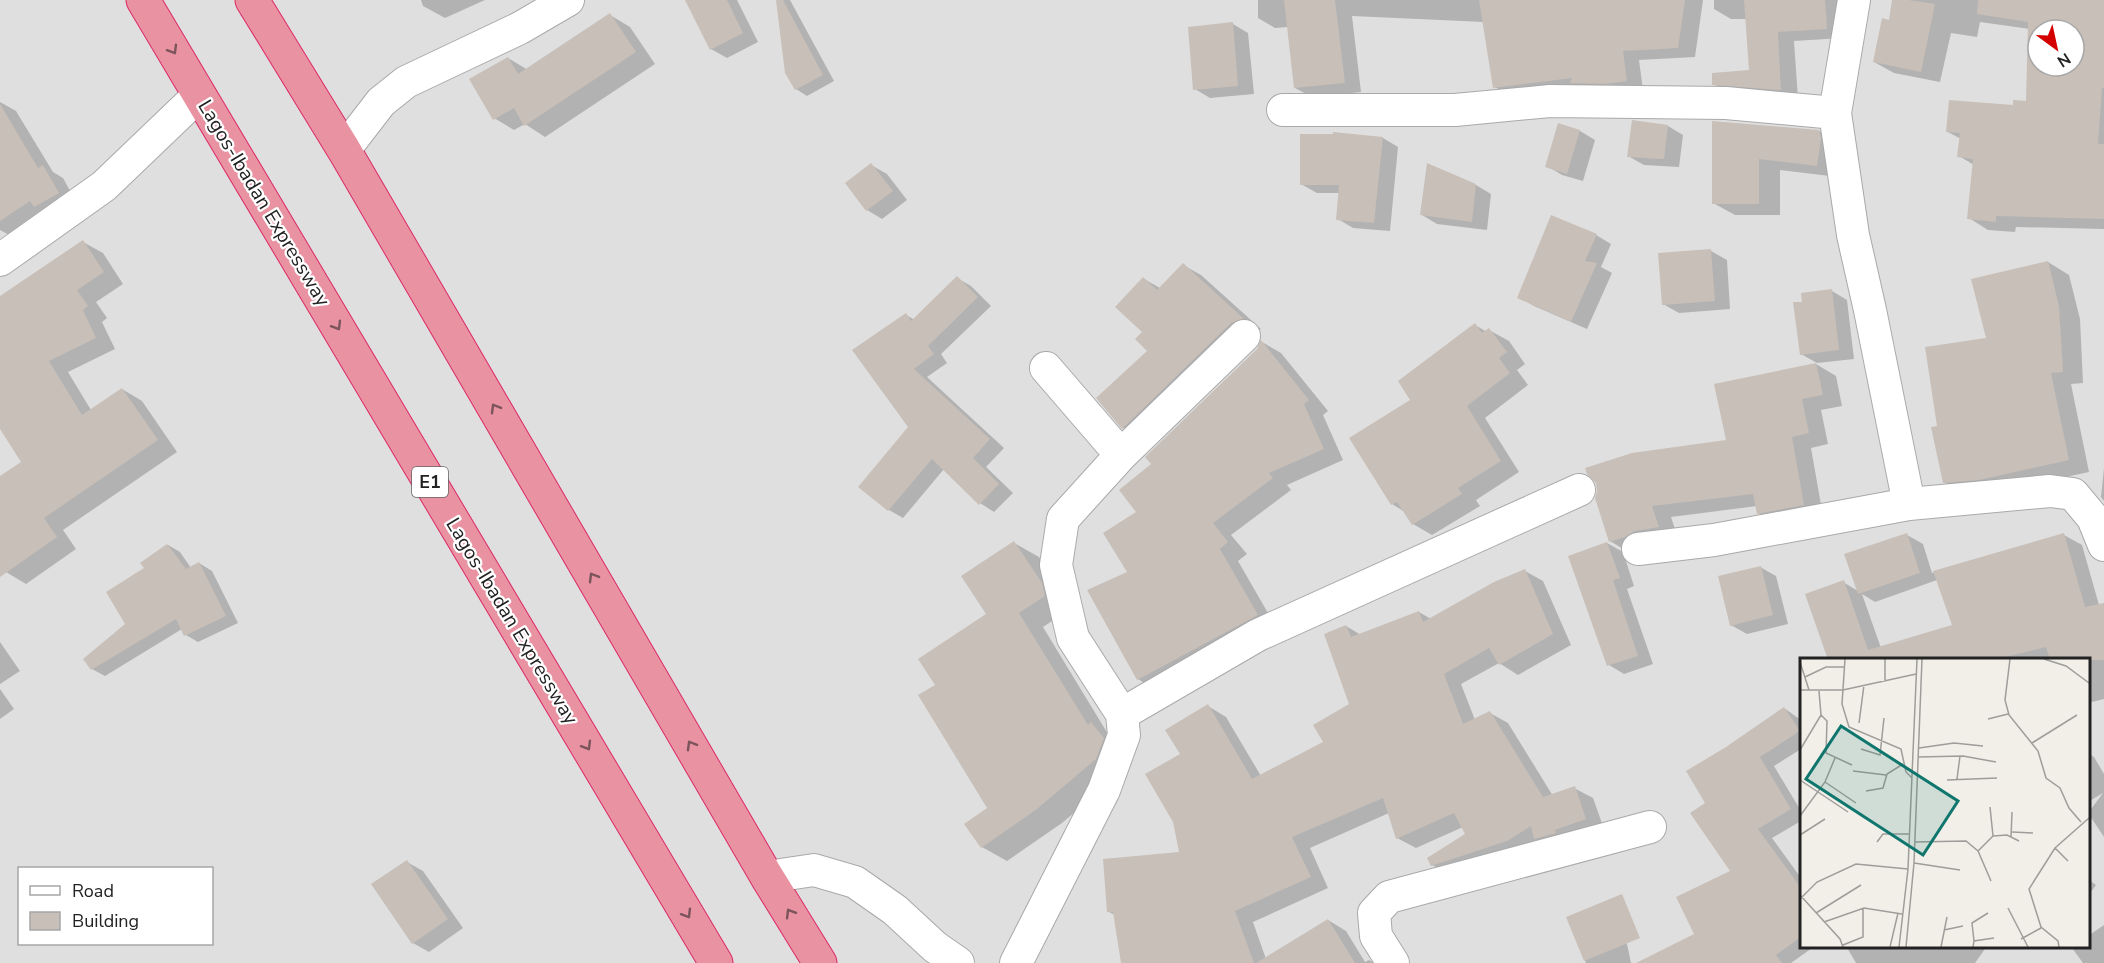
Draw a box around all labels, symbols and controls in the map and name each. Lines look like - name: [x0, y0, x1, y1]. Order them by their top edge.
- north arrow: [2026, 18, 2086, 78]
- one-way arrow: [165, 44, 177, 54]
- text: N: [2053, 47, 2075, 72]
- street label: Lagos-Ibadan Expressway: [192, 95, 337, 312]
- one-way arrow: [330, 320, 341, 330]
- one-way arrow: [490, 404, 502, 414]
- road number: E1: [412, 467, 448, 497]
- street label: Lagos-Ibadan Expressway: [440, 513, 585, 730]
- one-way arrow: [588, 572, 600, 583]
- inset map: [1800, 658, 2089, 948]
- one-way arrow: [580, 740, 592, 750]
- one-way arrow: [686, 741, 698, 751]
- legend: [18, 867, 213, 945]
- text: Road: [72, 879, 114, 903]
- one-way arrow: [680, 908, 691, 918]
- text: Building: [72, 909, 139, 933]
- one-way arrow: [785, 909, 797, 919]

